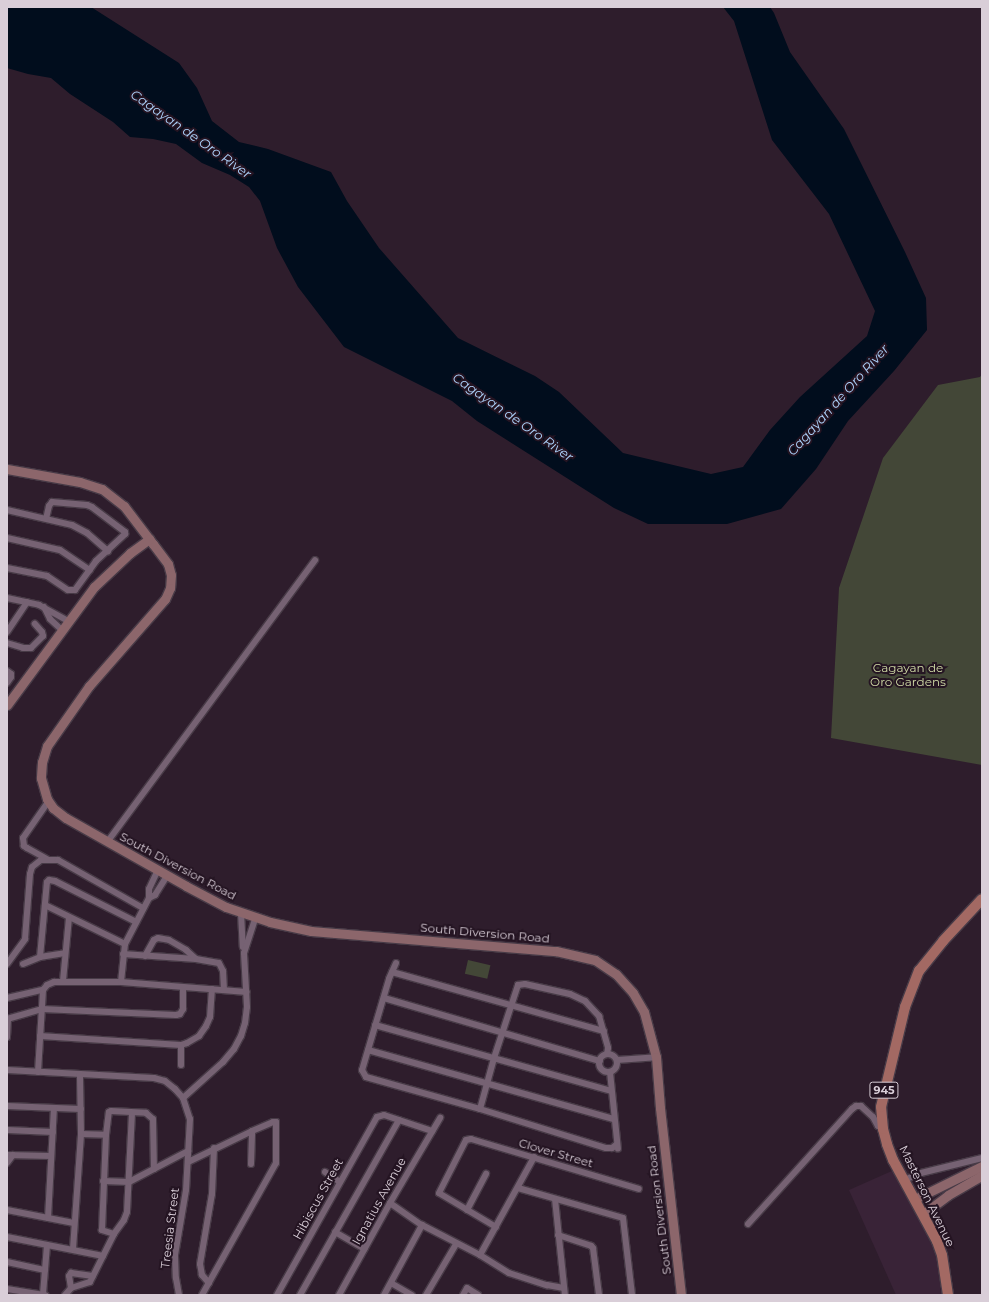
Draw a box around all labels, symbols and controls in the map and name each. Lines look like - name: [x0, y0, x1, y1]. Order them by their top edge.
- water label: Cagayan de Oro River: [128, 86, 254, 182]
- water label: Cagayan de Oro River: [784, 341, 892, 459]
- water label: Cagayan de Oro River: [450, 369, 576, 465]
- park label: Cagayan de Oro Gardens: [870, 661, 946, 689]
- street label: South Diversion Road: [117, 829, 239, 903]
- street label: South Diversion Road: [420, 920, 550, 946]
- road number: 945: [869, 1081, 899, 1099]
- street label: Clover Street: [517, 1135, 595, 1171]
- street label: Masterson Avenue: [896, 1143, 958, 1249]
- street label: South Diversion Road: [644, 1145, 674, 1275]
- street label: Ignatius Avenue: [349, 1155, 409, 1247]
- street label: Hibiscus Street: [290, 1156, 346, 1242]
- street label: Treesia Street: [158, 1187, 182, 1269]

